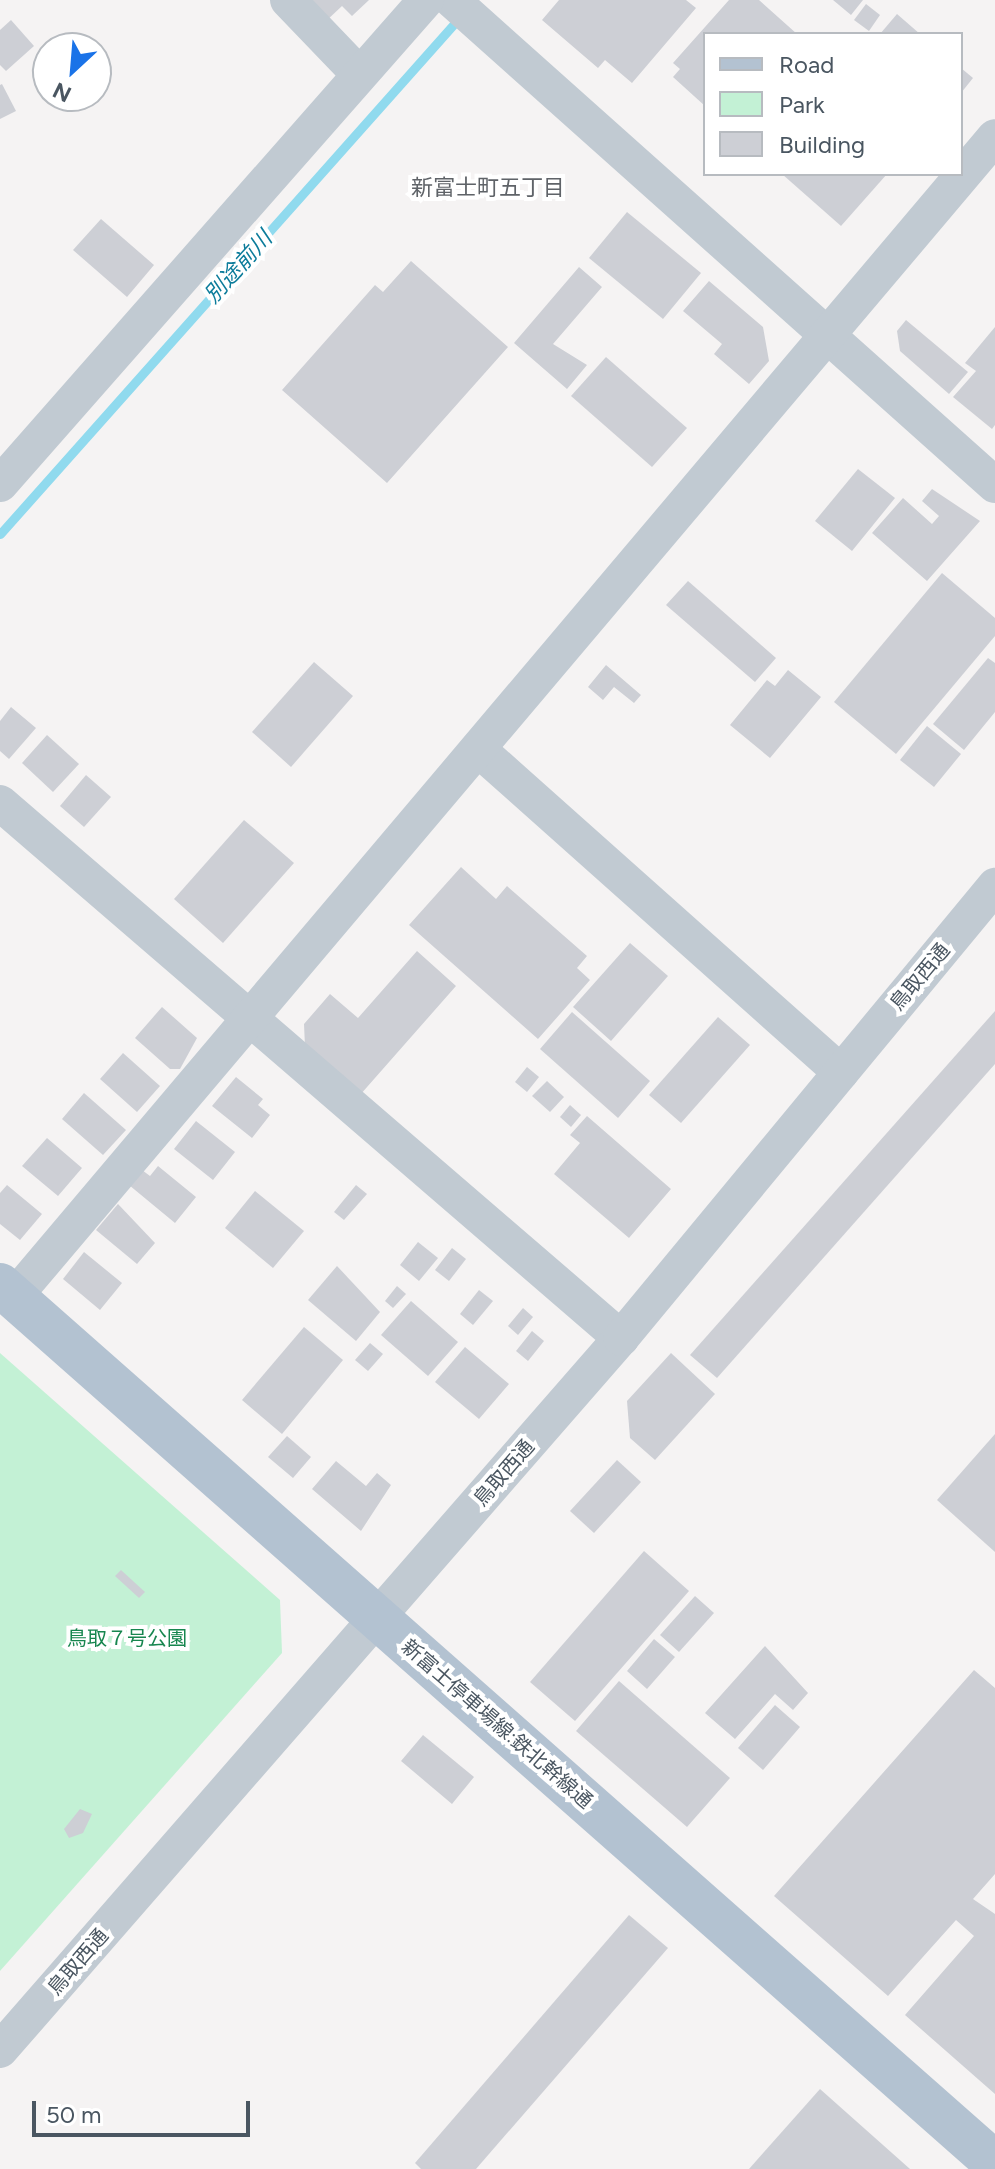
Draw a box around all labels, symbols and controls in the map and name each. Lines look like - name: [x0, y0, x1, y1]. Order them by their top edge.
- north arrow: [32, 32, 112, 112]
- legend: [703, 32, 963, 176]
- text: Road: [779, 50, 834, 79]
- text: N: [49, 76, 76, 108]
- text: Park: [779, 90, 825, 119]
- text: Building: [779, 130, 865, 159]
- district label: 新富士町五丁目: [411, 175, 565, 201]
- water label: 別途前川: [199, 225, 277, 309]
- street label: 鳥取西通: [885, 939, 955, 1015]
- street label: 鳥取西通: [469, 1435, 539, 1511]
- park label: 鳥取７号公園: [67, 1626, 187, 1650]
- street label: 新富士停車場線:鉄北幹線通: [397, 1635, 597, 1813]
- street label: 鳥取西通: [43, 1924, 113, 2000]
- scale bar: [36, 2085, 254, 2135]
- text: 50 m: [46, 2100, 102, 2129]

